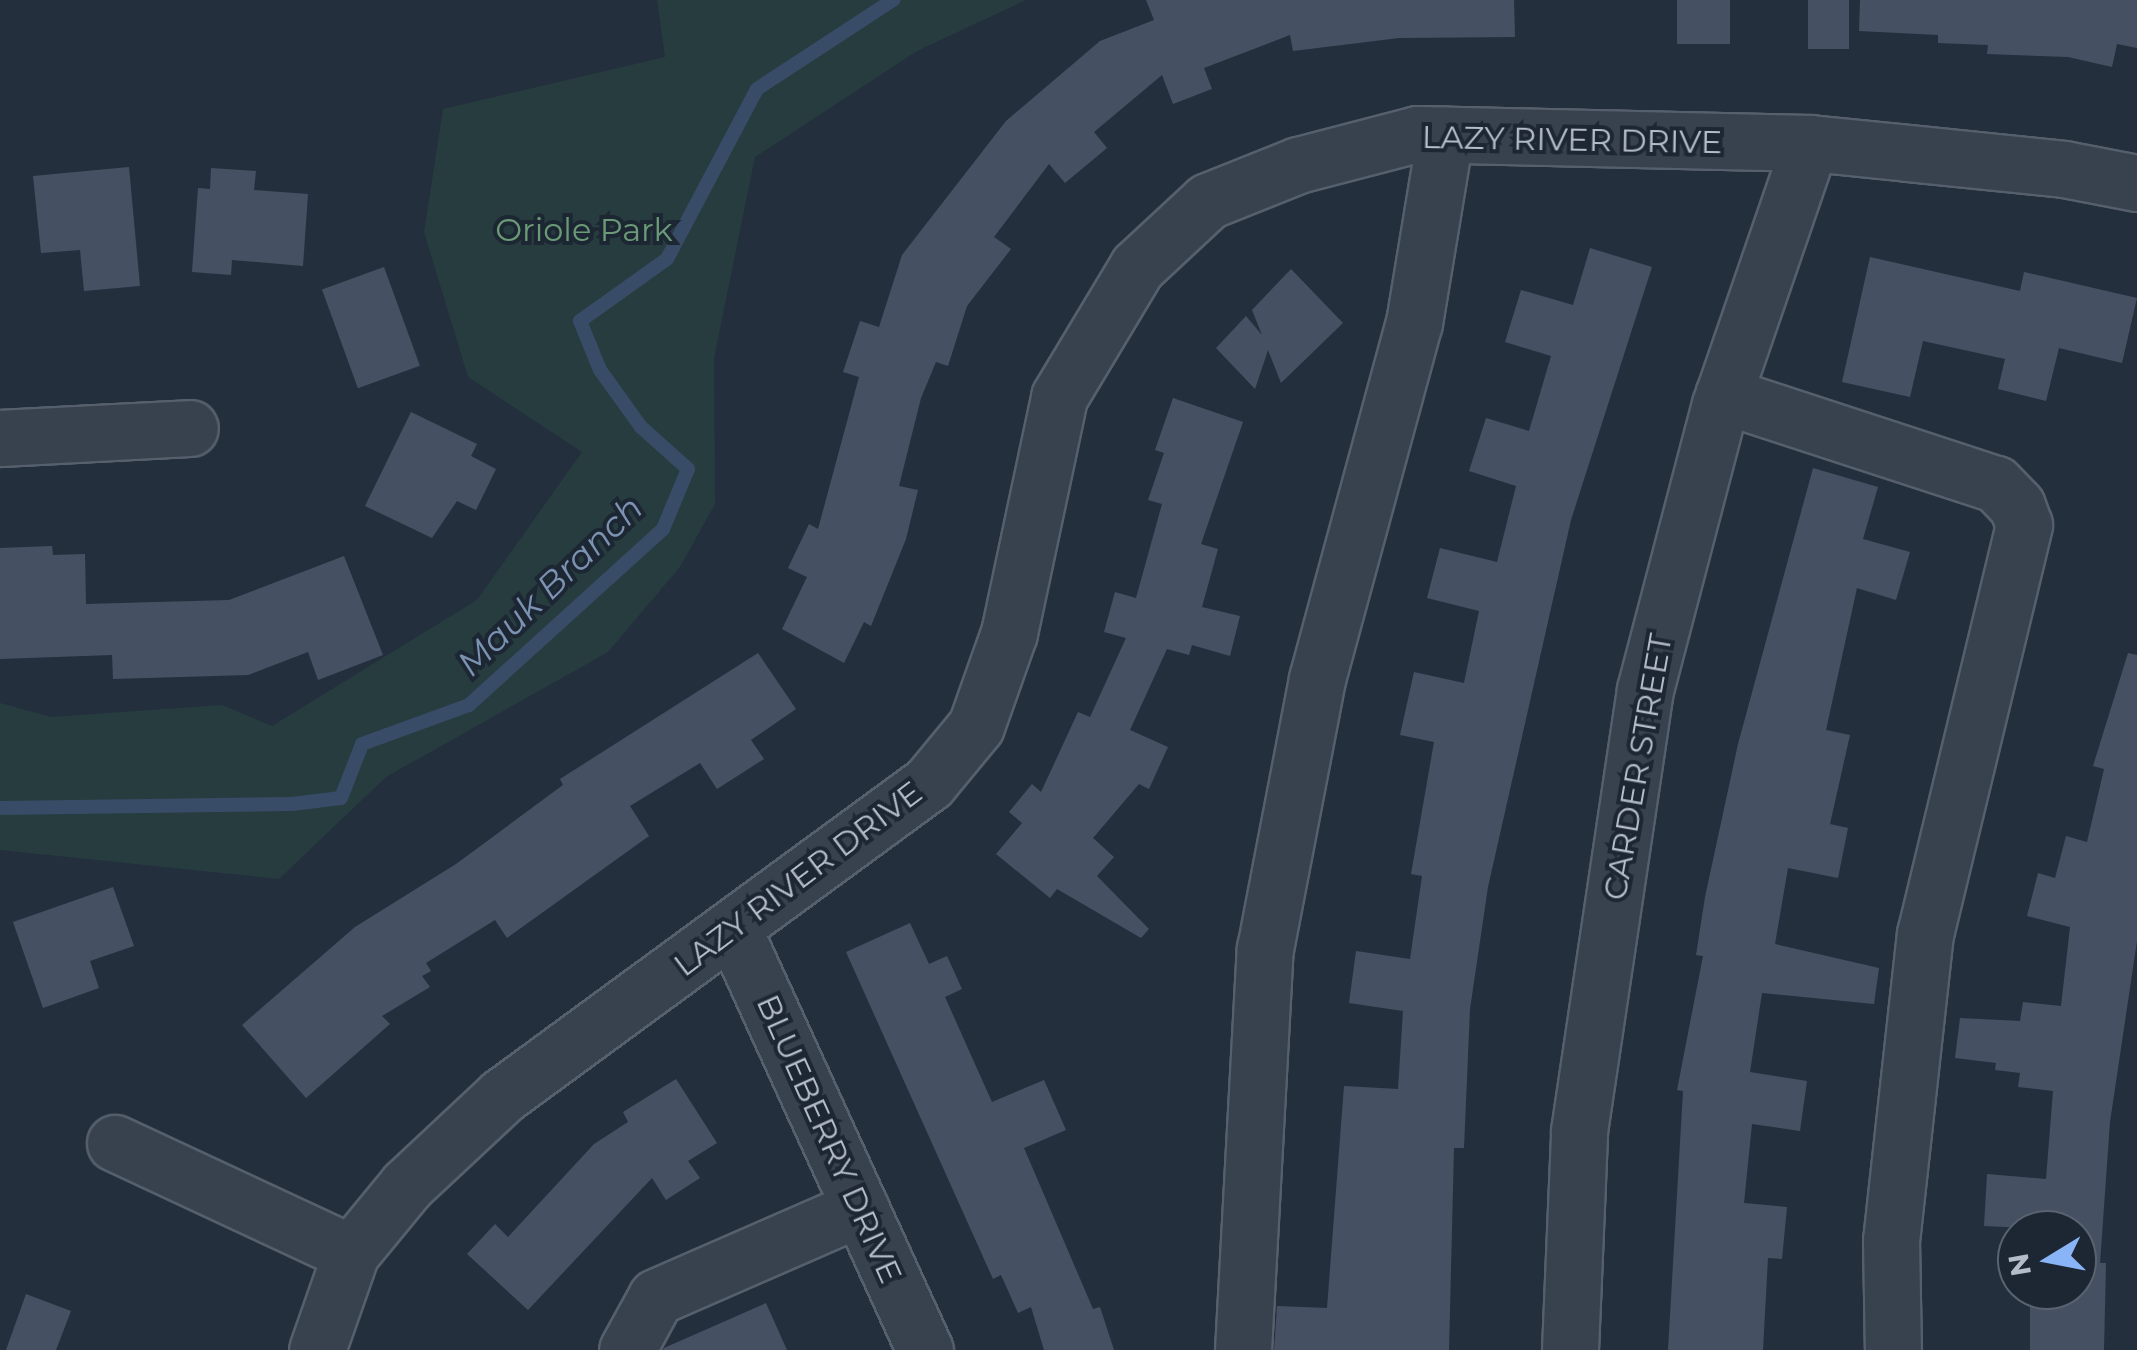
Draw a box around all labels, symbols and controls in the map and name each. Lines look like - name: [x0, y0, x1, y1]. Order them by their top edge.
- street label: LAZY RIVER DRIVE: [1421, 118, 1723, 162]
- park label: Oriole Park: [495, 211, 673, 249]
- water label: Mauk Branch: [449, 487, 651, 685]
- street label: CARDER STREET: [1596, 631, 1680, 903]
- street label: LAZY RIVER DRIVE: [666, 773, 930, 985]
- street label: BLUEBERRY DRIVE: [748, 989, 910, 1289]
- north arrow: [1997, 1210, 2097, 1310]
- text: N: [2001, 1251, 2038, 1279]

